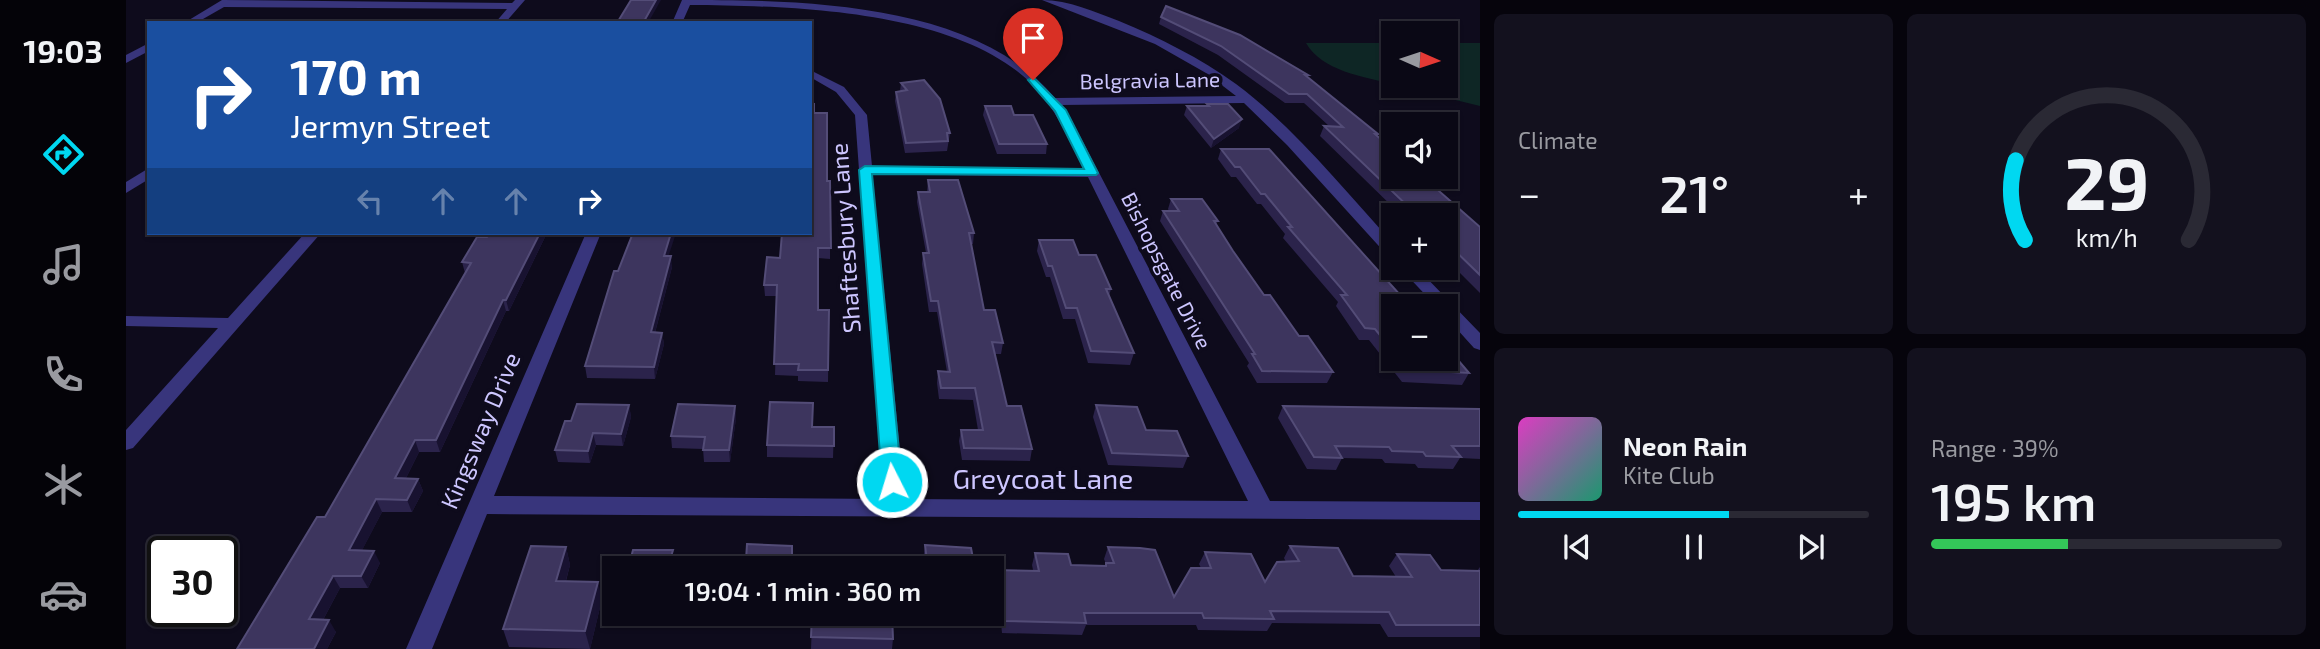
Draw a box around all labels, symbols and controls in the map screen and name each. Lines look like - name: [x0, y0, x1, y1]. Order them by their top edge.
- pin: [1003, 8, 1063, 80]
- icon: arrive: [1014, 19, 1052, 57]
- north arrow: [1381, 21, 1458, 98]
- map controls: [1381, 21, 1458, 371]
- text: 19:03: [23, 31, 103, 69]
- text: 170 m: [290, 46, 422, 105]
- icon: right: [175, 49, 266, 140]
- street label: Belgravia Lane: [1079, 66, 1220, 93]
- text: Jermyn Street: [290, 106, 491, 144]
- button: sound: [1381, 112, 1458, 189]
- text: Climate: [1518, 126, 1598, 154]
- icon: directions: [39, 130, 88, 179]
- text: 29: [2064, 137, 2149, 225]
- street label: Shaftesbury Lane: [823, 142, 866, 334]
- text: 21°: [1659, 161, 1729, 223]
- text: −: [1518, 170, 1540, 216]
- text: +: [1848, 170, 1869, 216]
- icon: left: [351, 182, 389, 220]
- icon: ahead: [424, 182, 462, 220]
- icon: ahead: [497, 182, 535, 220]
- icon: right: [570, 182, 608, 220]
- street label: Bishopsgate Drive: [1117, 188, 1218, 353]
- button: +: [1381, 203, 1458, 280]
- text: km/h: [2075, 222, 2138, 252]
- icon: music: [39, 240, 88, 289]
- button: −: [1381, 294, 1458, 371]
- street label: Kingsway Drive: [434, 348, 526, 513]
- icon: phone: [39, 350, 88, 399]
- text: Neon Rain: [1623, 430, 1747, 461]
- text: Range · 39%: [1931, 434, 2059, 462]
- position arrow: [855, 445, 929, 519]
- icon: climate: [39, 460, 88, 509]
- street label: Greycoat Lane: [953, 461, 1133, 495]
- text: Kite Club: [1623, 461, 1715, 489]
- text: 195 km: [1931, 469, 2096, 531]
- icon: previous: [1558, 528, 1596, 566]
- icon: pause: [1675, 528, 1713, 566]
- icon: next: [1792, 528, 1830, 566]
- speed limit sign: 30: [147, 536, 238, 627]
- icon: car: [39, 570, 88, 619]
- text: 19:04 · 1 min · 360 m: [685, 575, 921, 606]

